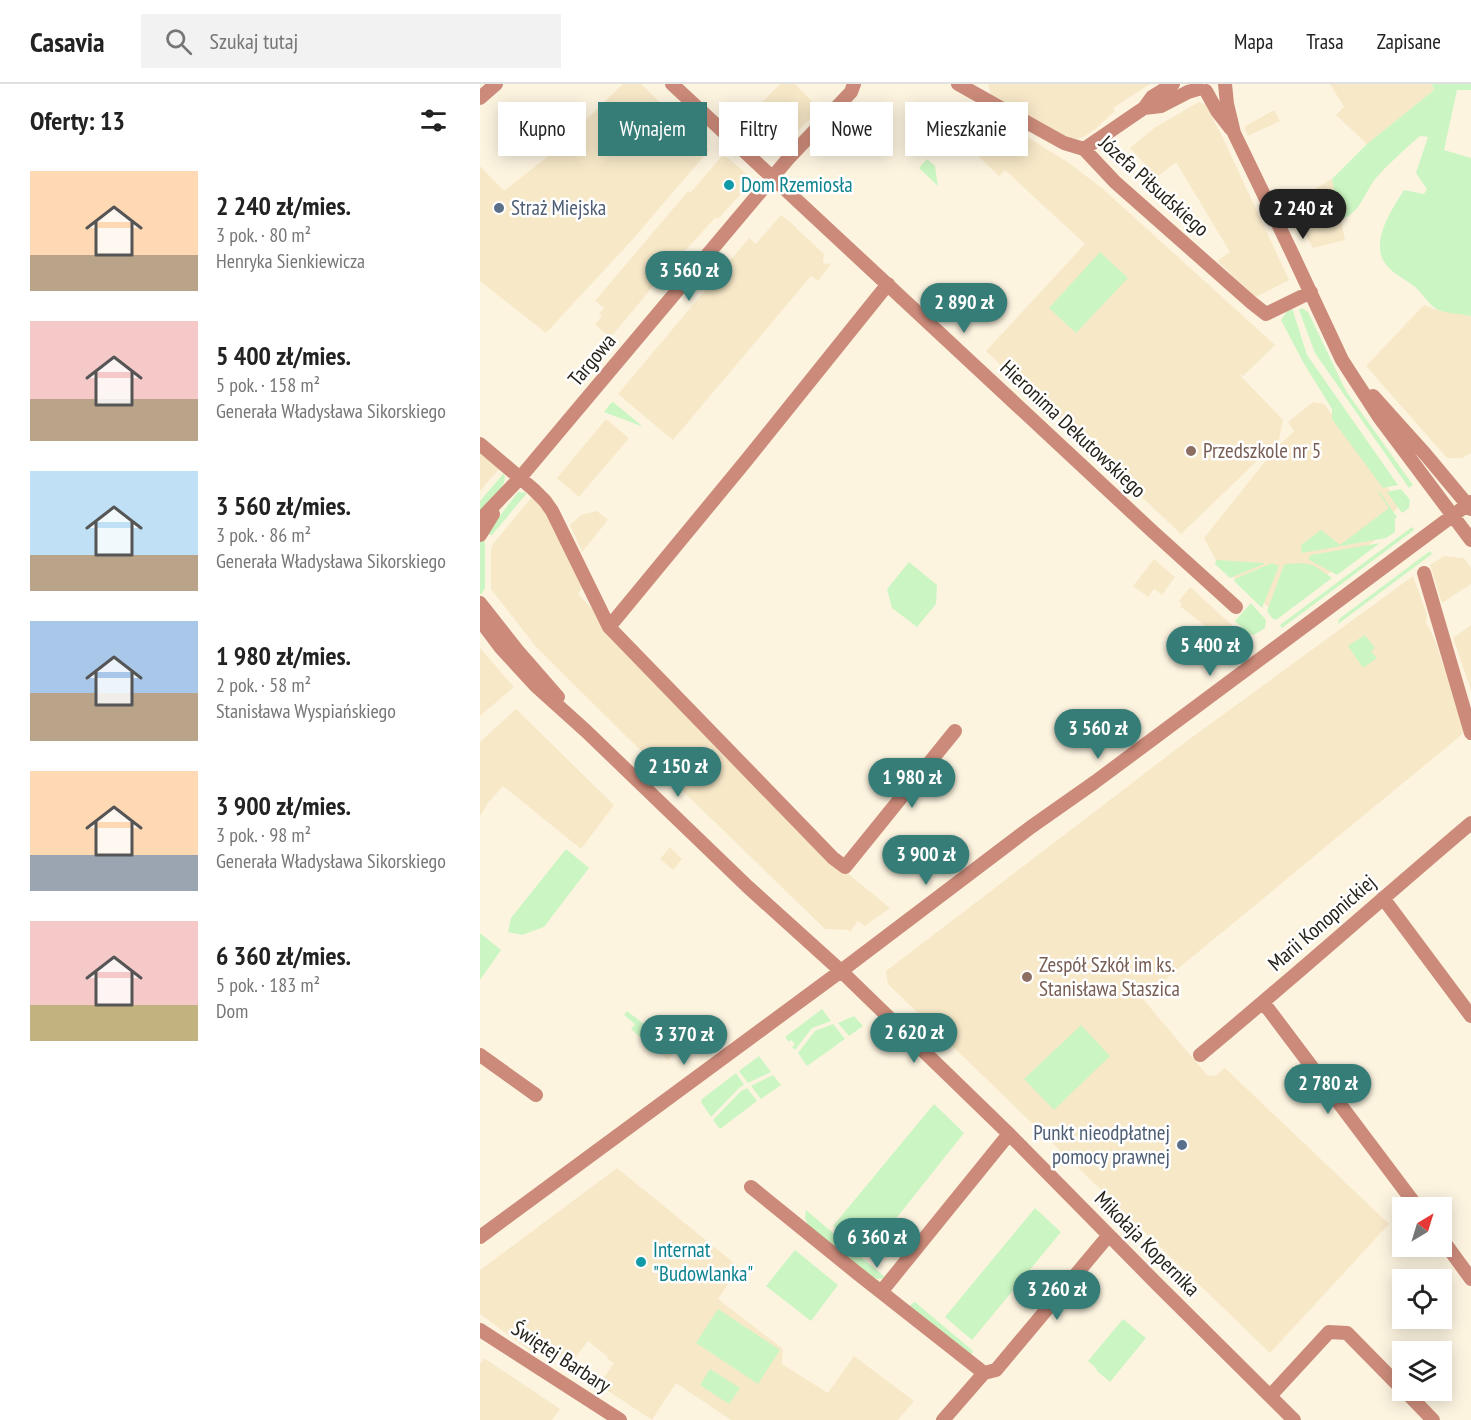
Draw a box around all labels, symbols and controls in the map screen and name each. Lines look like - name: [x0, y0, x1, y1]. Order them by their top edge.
- search box: [141, 14, 561, 68]
- text: Casavia: [30, 23, 105, 60]
- icon: search: [162, 25, 195, 58]
- text: Szukaj tutaj: [210, 27, 298, 55]
- text: Mapa: [1234, 28, 1273, 55]
- text: Trasa: [1306, 28, 1344, 55]
- text: Zapisane: [1377, 28, 1441, 55]
- chip: Kupno: [498, 102, 586, 156]
- chip: Wynajem: [598, 102, 707, 156]
- chip: Filtry: [719, 102, 798, 156]
- chip: Nowe: [810, 102, 893, 156]
- chip: Mieszkanie: [905, 102, 1028, 156]
- text: Oferty: 13: [30, 104, 125, 137]
- icon: filters: [417, 104, 450, 137]
- street label: Józefa Piłsudskiego: [1093, 128, 1215, 242]
- place label: Dom Rzemiosła: [741, 171, 853, 198]
- marker: Dom Rzemiosła: [722, 178, 736, 192]
- text: 2 240 zł/mies.: [216, 189, 351, 222]
- pin: 2 240 zł: [1241, 189, 1365, 240]
- place label: Straż Miejska: [511, 194, 606, 221]
- icon: home: [78, 195, 150, 267]
- text: 2 240 zł: [1273, 195, 1333, 221]
- marker: Straż Miejska: [492, 201, 506, 215]
- text: 3 pok. · 80 m²: [216, 222, 311, 248]
- text: Henryka Sienkiewicza: [216, 248, 365, 274]
- pin: 3 560 zł: [627, 251, 751, 302]
- text: 3 560 zł: [659, 257, 719, 283]
- pin: 2 890 zł: [902, 283, 1026, 334]
- text: 2 890 zł: [934, 289, 994, 315]
- street label: Targowa: [562, 328, 621, 392]
- text: 5 400 zł/mies.: [216, 339, 351, 372]
- icon: home: [78, 345, 150, 417]
- street label: Hieronima Dekutowskiego: [995, 354, 1152, 503]
- text: 5 pok. · 158 m²: [216, 372, 320, 398]
- text: Generała Władysława Sikorskiego: [216, 398, 446, 424]
- place label: Przedszkole nr 5: [1203, 437, 1321, 464]
- marker: Przedszkole nr 5: [1184, 444, 1198, 458]
- text: 3 560 zł/mies.: [216, 489, 351, 522]
- icon: home: [78, 495, 150, 567]
- text: 3 pok. · 86 m²: [216, 522, 311, 548]
- text: Generała Władysława Sikorskiego: [216, 548, 446, 574]
- pin: 5 400 zł: [1148, 626, 1272, 677]
- text: 5 400 zł: [1180, 632, 1240, 658]
- text: 1 980 zł/mies.: [216, 639, 351, 672]
- icon: home: [78, 645, 150, 717]
- text: 2 pok. · 58 m²: [216, 672, 311, 698]
- text: Stanisława Wyspiańskiego: [216, 698, 396, 724]
- pin: 3 560 zł: [1036, 709, 1160, 760]
- text: 3 560 zł: [1068, 715, 1128, 741]
- pin: 2 150 zł: [616, 747, 740, 798]
- text: 2 150 zł: [648, 753, 708, 779]
- pin: 1 980 zł: [850, 758, 974, 809]
- text: 1 980 zł: [882, 764, 942, 790]
- text: 3 900 zł/mies.: [216, 789, 351, 822]
- icon: home: [78, 795, 150, 867]
- text: 3 pok. · 98 m²: [216, 822, 311, 848]
- pin: 3 900 zł: [864, 835, 988, 886]
- text: 3 900 zł: [896, 841, 956, 867]
- text: Generała Władysława Sikorskiego: [216, 848, 446, 874]
- street label: Marii Konopnickiej: [1262, 868, 1381, 977]
- text: 6 360 zł/mies.: [216, 939, 351, 972]
- icon: home: [78, 945, 150, 1017]
- place label: Zespół Szkół im ks. Stanisława Staszica: [1039, 951, 1180, 1002]
- marker: Zespół Szkół im ks. Stanisława Staszica: [1020, 970, 1034, 984]
- text: 5 pok. · 183 m²: [216, 972, 320, 998]
- text: Dom: [216, 998, 248, 1024]
- pin: 2 620 zł: [852, 1013, 976, 1064]
- pin: 3 370 zł: [622, 1015, 746, 1066]
- text: 2 620 zł: [884, 1019, 944, 1045]
- text: 3 370 zł: [654, 1021, 714, 1047]
- pin: 2 780 zł: [1266, 1064, 1390, 1115]
- text: 2 780 zł: [1298, 1070, 1358, 1096]
- place label: Punkt nieodpłatnej pomocy prawnej: [1033, 1119, 1170, 1170]
- marker: Punkt nieodpłatnej pomocy prawnej: [1175, 1138, 1189, 1152]
- street label: Mikołaja Kopernika: [1089, 1185, 1206, 1302]
- north arrow: [1392, 1197, 1452, 1257]
- map controls: [1392, 1197, 1452, 1401]
- pin: 6 360 zł: [815, 1218, 939, 1269]
- text: 6 360 zł: [847, 1224, 907, 1250]
- place label: Internat "Budowlanka": [653, 1236, 753, 1287]
- marker: Internat "Budowlanka": [634, 1255, 648, 1269]
- button: locate: [1392, 1269, 1452, 1329]
- pin: 3 260 zł: [995, 1270, 1119, 1321]
- text: 3 260 zł: [1027, 1276, 1087, 1302]
- street label: Świętej Barbary: [507, 1314, 616, 1399]
- button: layers: [1392, 1341, 1452, 1401]

